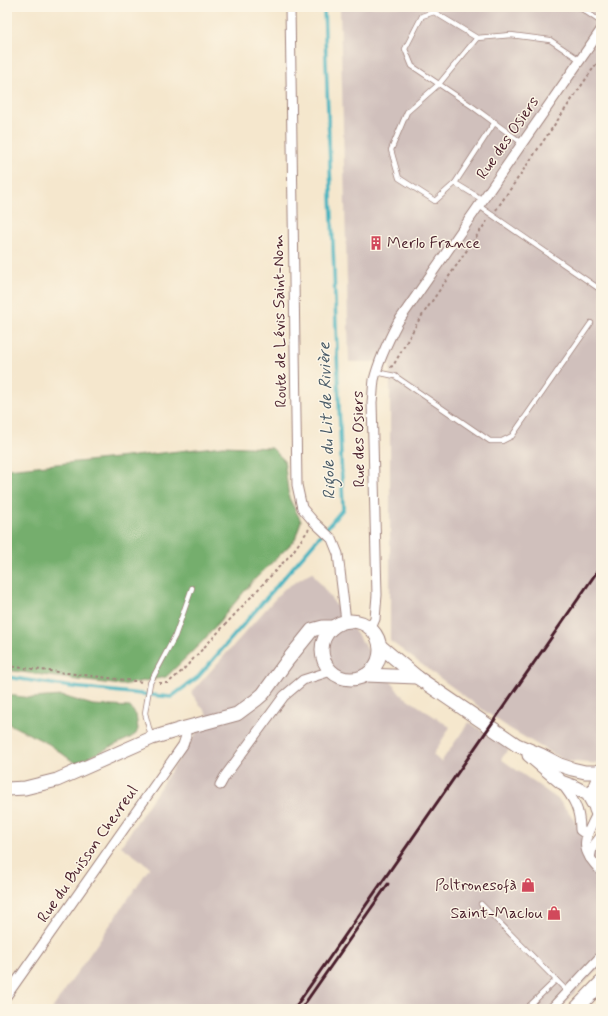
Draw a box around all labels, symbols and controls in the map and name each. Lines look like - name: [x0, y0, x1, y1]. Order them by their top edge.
- street label: Rue des Osiers: [472, 92, 544, 184]
- place label: Merlo France: [387, 233, 480, 254]
- street label: Route de Lévis Saint-Nom: [268, 234, 292, 408]
- building icon: Merlo France: [368, 235, 384, 251]
- water label: Rigole du Lit de Rivière: [313, 341, 343, 500]
- street label: Rue des Osiers: [348, 390, 370, 488]
- street label: Rue du Buisson Chevreul: [33, 781, 143, 927]
- place label: Poltronesofà: [435, 875, 517, 896]
- shop icon: Poltronesofà: [520, 877, 536, 893]
- place label: Saint-Maclou: [450, 903, 543, 924]
- shop icon: Saint-Maclou: [546, 905, 562, 921]

